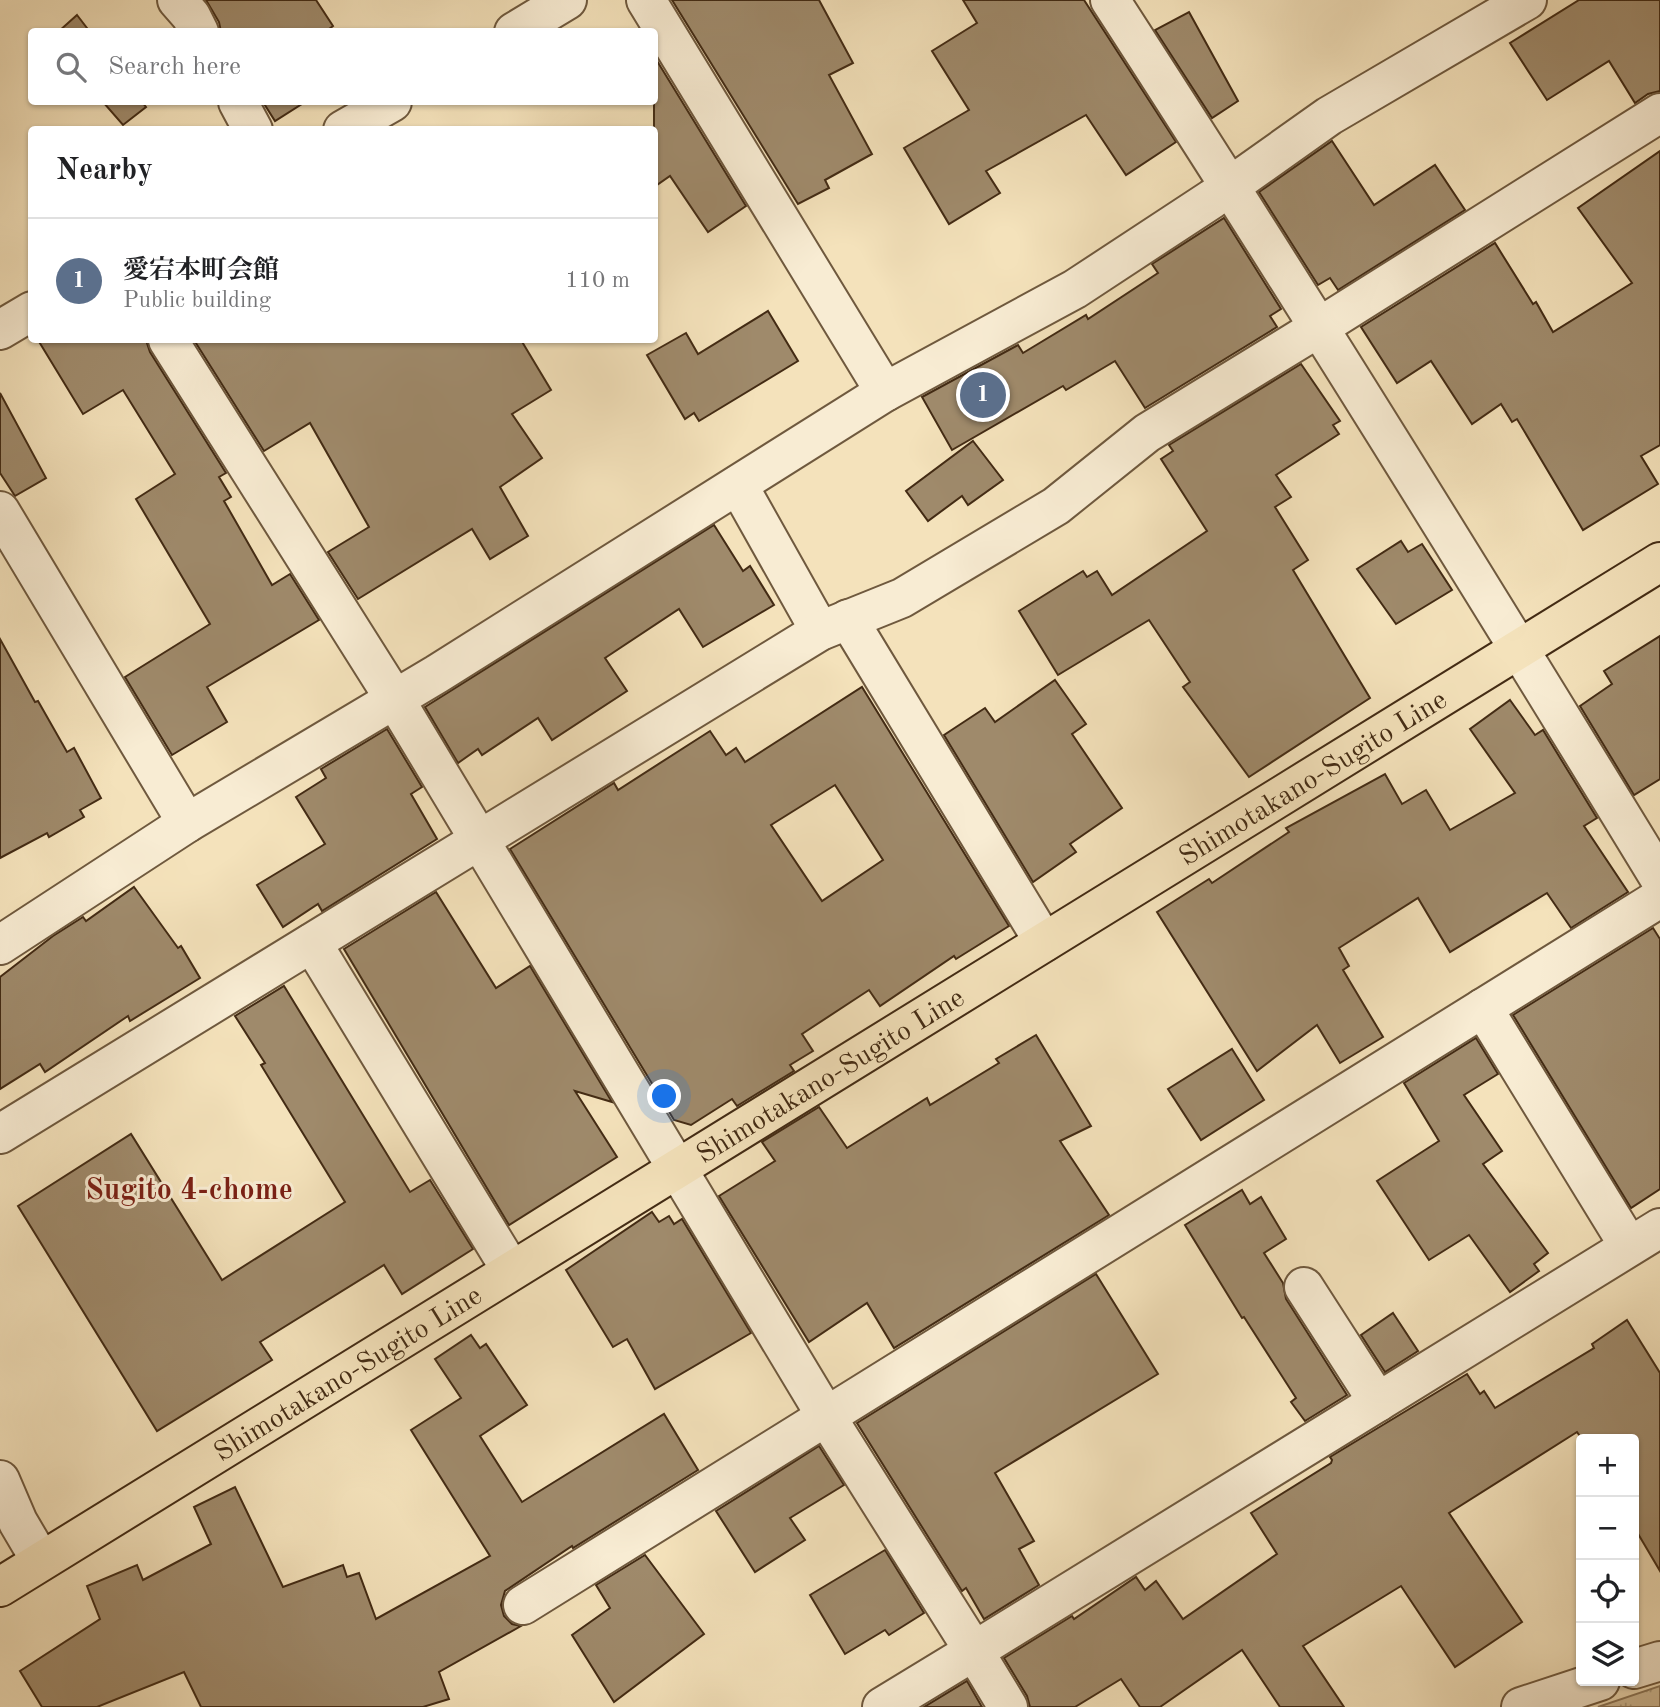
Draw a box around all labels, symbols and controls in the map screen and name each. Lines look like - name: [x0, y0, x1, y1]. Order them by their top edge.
- search box: [28, 28, 658, 105]
- icon: search: [52, 48, 90, 86]
- text: Search here: [108, 54, 241, 80]
- text: Nearby: [56, 156, 153, 186]
- text: 愛宕本町会館: [123, 258, 279, 284]
- text: 1: [72, 269, 86, 292]
- text: 110 m: [565, 269, 630, 292]
- text: Public building: [123, 289, 271, 312]
- pin: 1: [960, 369, 1006, 421]
- street label: Shimotakano-Sugito Line: [1175, 686, 1452, 872]
- street label: Shimotakano-Sugito Line: [693, 984, 970, 1170]
- your location: [647, 1079, 681, 1113]
- district label: Sugito 4-chome: [85, 1176, 293, 1206]
- street label: Shimotakano-Sugito Line: [210, 1282, 487, 1468]
- map controls: [1576, 1434, 1639, 1686]
- button: +: [1576, 1434, 1639, 1497]
- button: −: [1576, 1497, 1639, 1560]
- button: locate: [1576, 1560, 1639, 1623]
- button: layers: [1576, 1623, 1639, 1686]

